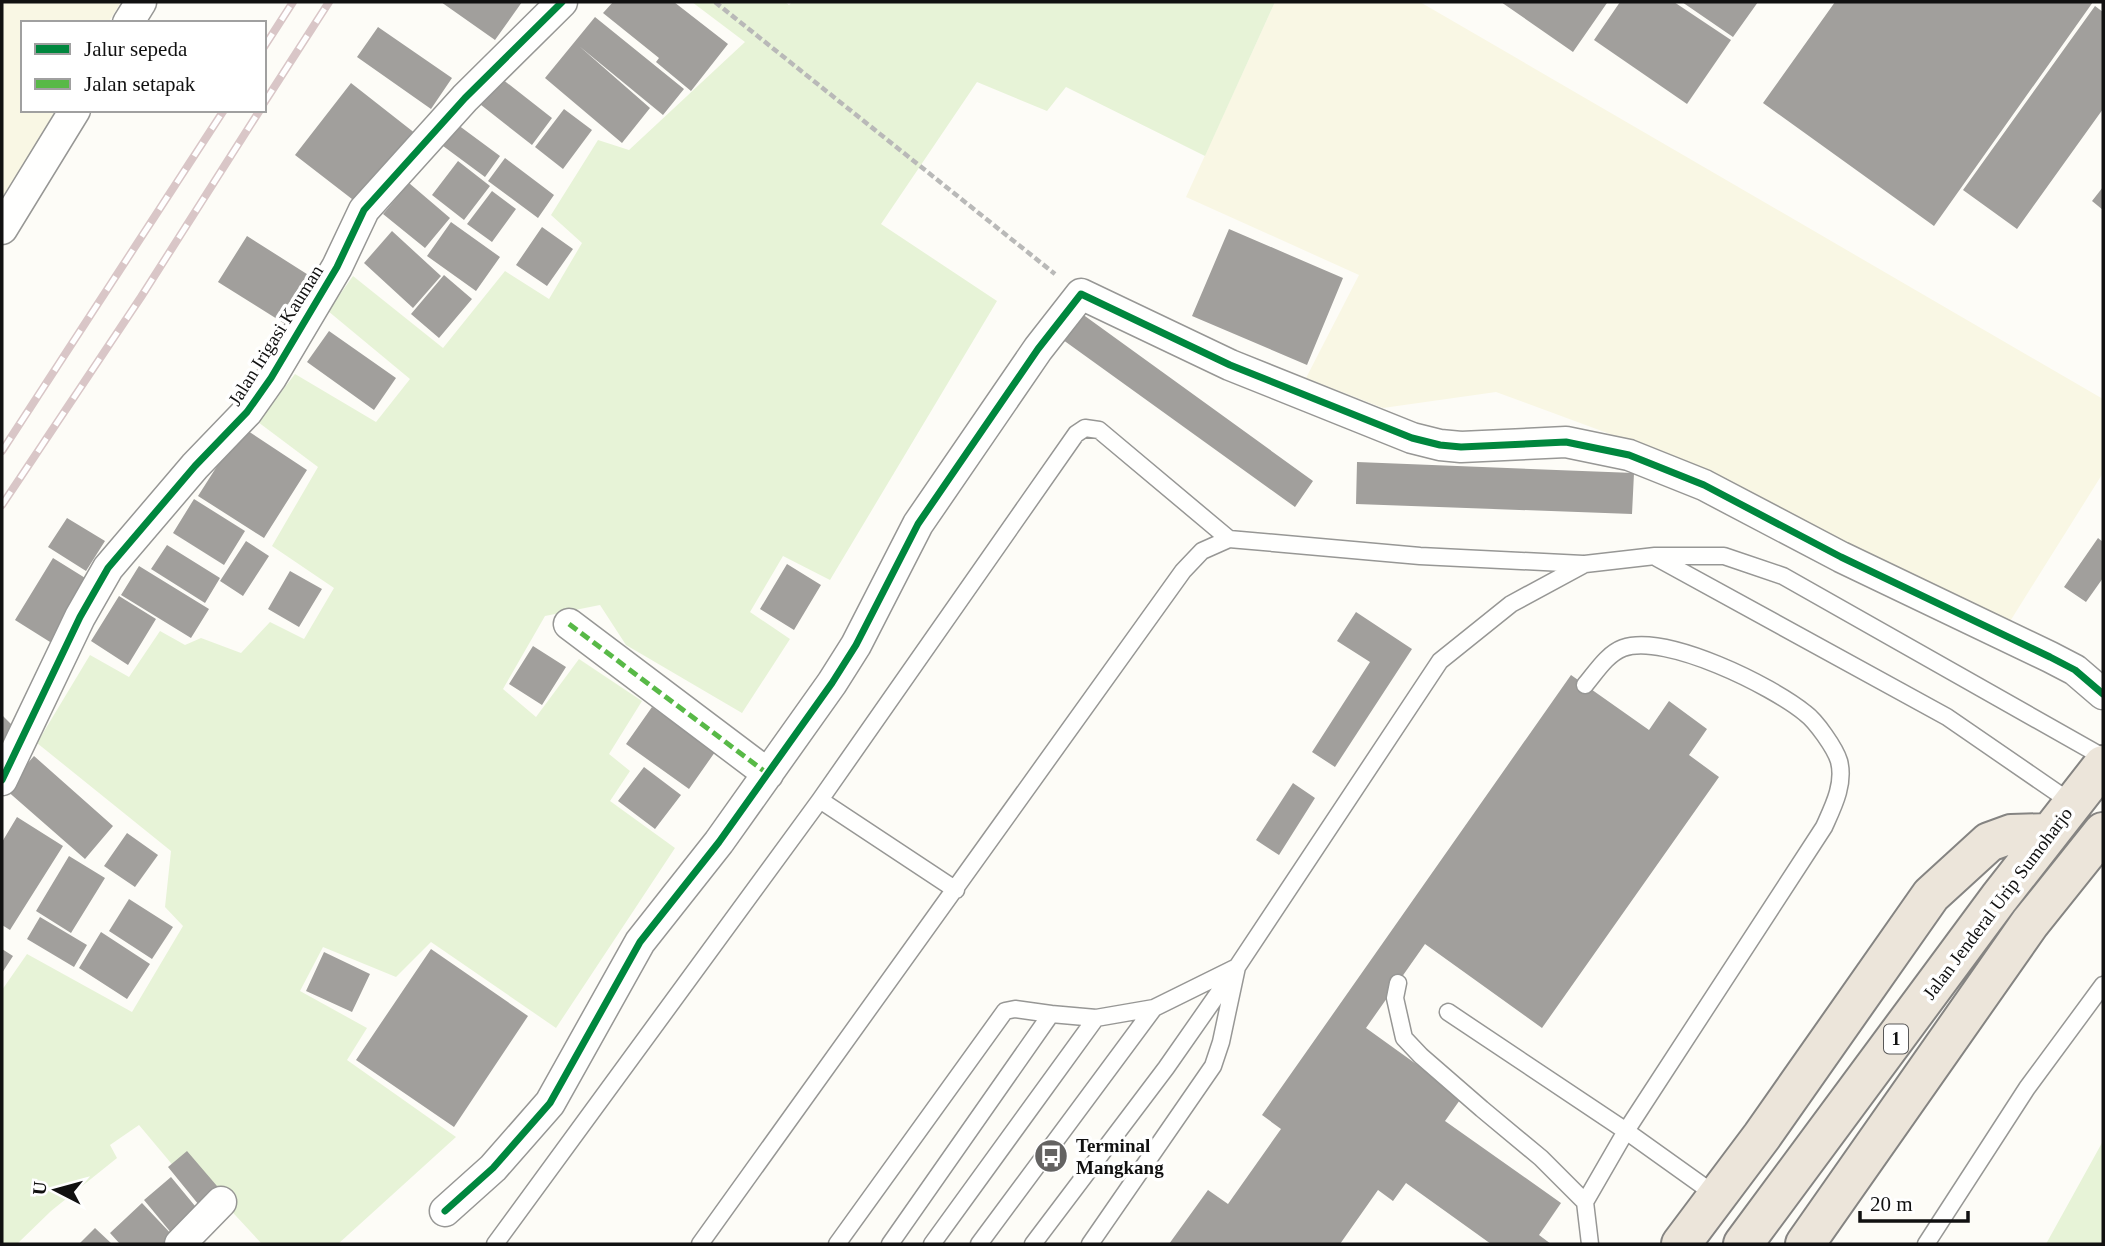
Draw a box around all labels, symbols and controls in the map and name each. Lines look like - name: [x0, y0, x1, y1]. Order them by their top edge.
- legend: [21, 21, 266, 112]
- text: Jalur sepeda: [84, 37, 188, 61]
- text: Jalan setapak: [84, 72, 196, 96]
- street label: Jalan Irigasi Kauman: [224, 261, 327, 409]
- street label: Jalan Jenderal Urip Sumoharjo: [1918, 803, 2076, 1003]
- road number: 1: [1884, 1024, 1908, 1054]
- place label: Terminal Mangkang: [1076, 1135, 1164, 1178]
- bus stop icon: Terminal Mangkang: [1032, 1137, 1070, 1175]
- north arrow: [21, 1155, 91, 1225]
- text: U: [28, 1180, 51, 1196]
- scale bar: [1860, 1180, 1968, 1224]
- text: 20 m: [1870, 1192, 1913, 1216]

